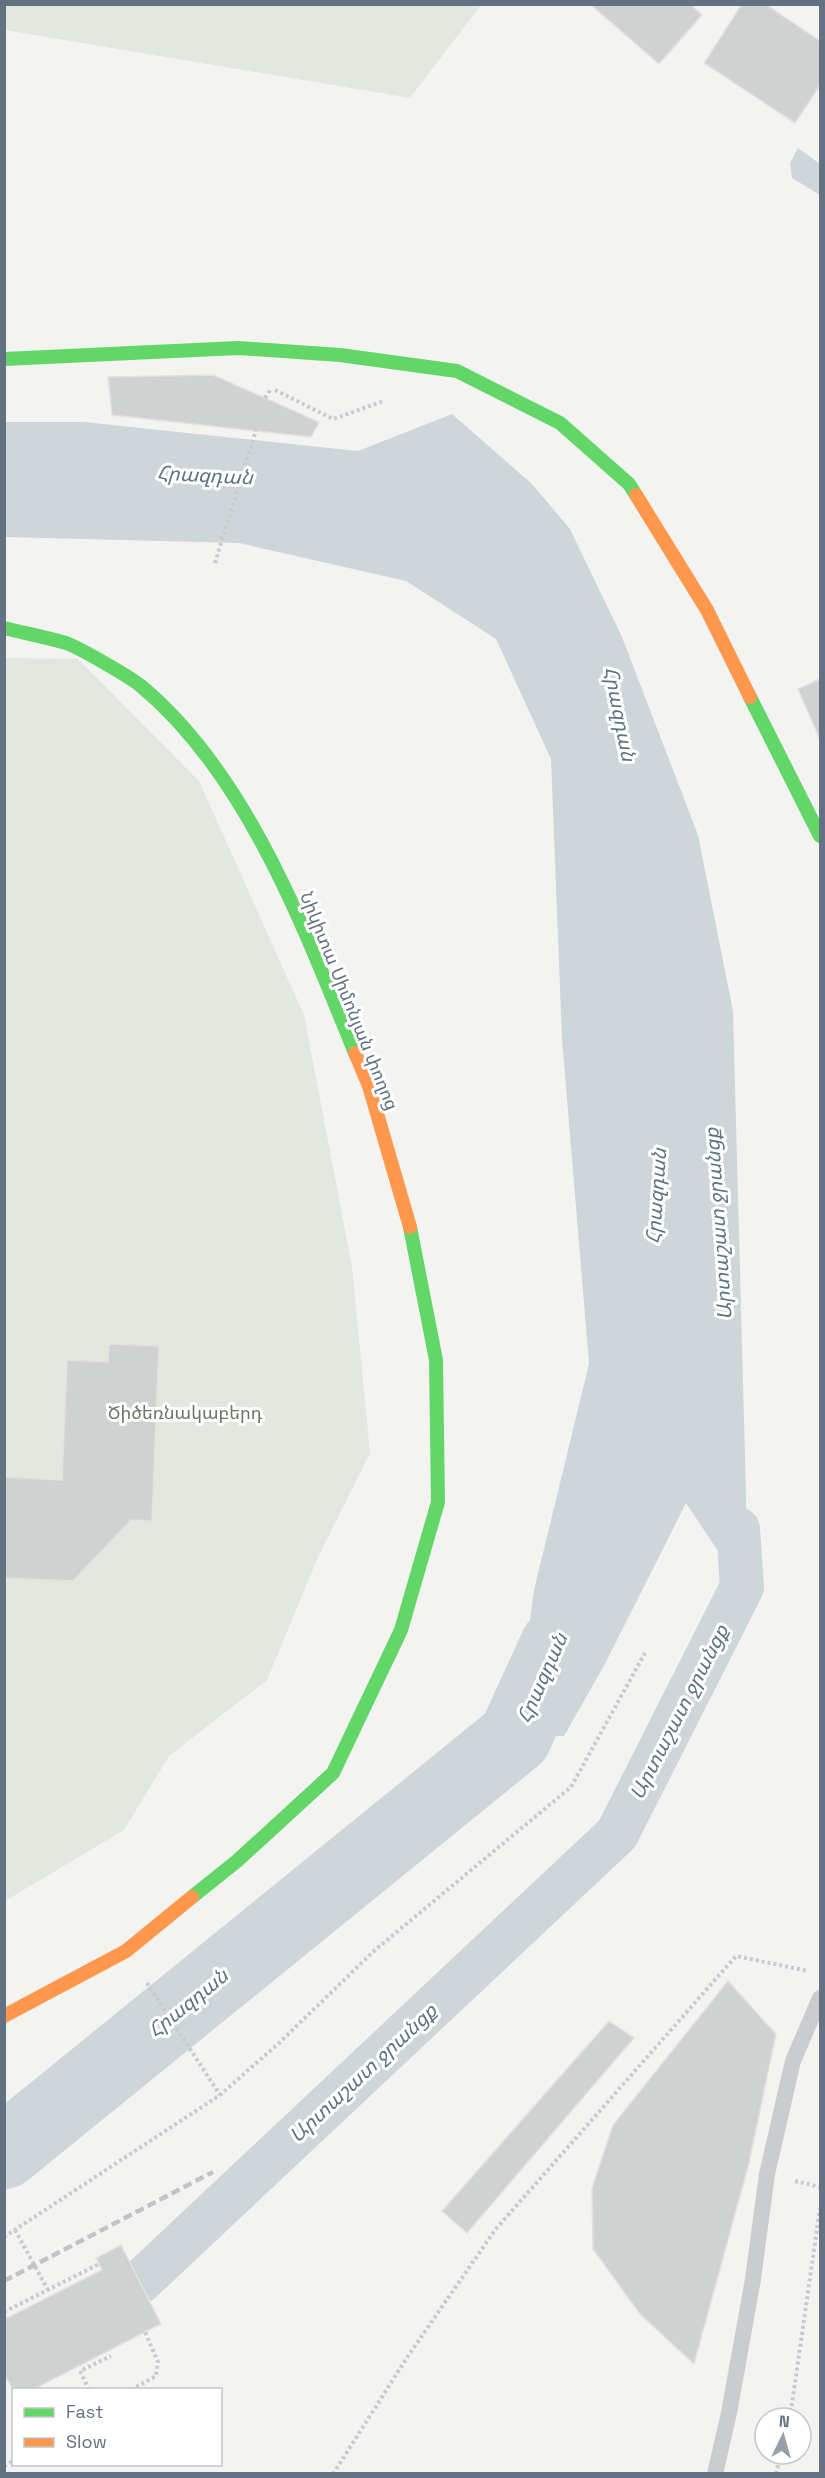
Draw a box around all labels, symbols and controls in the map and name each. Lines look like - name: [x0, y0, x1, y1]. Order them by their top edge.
- water label: Հրազդան: [157, 460, 254, 491]
- water label: Հրազդան: [598, 665, 642, 764]
- street label: Նիկիտա Սիմոնյան փողոց: [295, 888, 404, 1113]
- water label: Արտաշատ ջրանցք: [698, 1126, 738, 1321]
- water label: Հրազդան: [640, 1146, 672, 1245]
- park label: Ծիծեռնակաբերդ: [108, 1401, 263, 1424]
- water label: Արտաշատ ջրանցք: [624, 1619, 735, 1804]
- water label: Հրազդան: [511, 1628, 574, 1727]
- water label: Հրազդան: [143, 1962, 234, 2043]
- water label: Արտաշատ ջրանցք: [284, 1997, 443, 2148]
- legend: [12, 2388, 222, 2466]
- text: Fast: [66, 2400, 103, 2423]
- north arrow: [753, 2406, 813, 2466]
- text: N: [778, 2411, 791, 2432]
- text: Slow: [66, 2430, 107, 2453]

